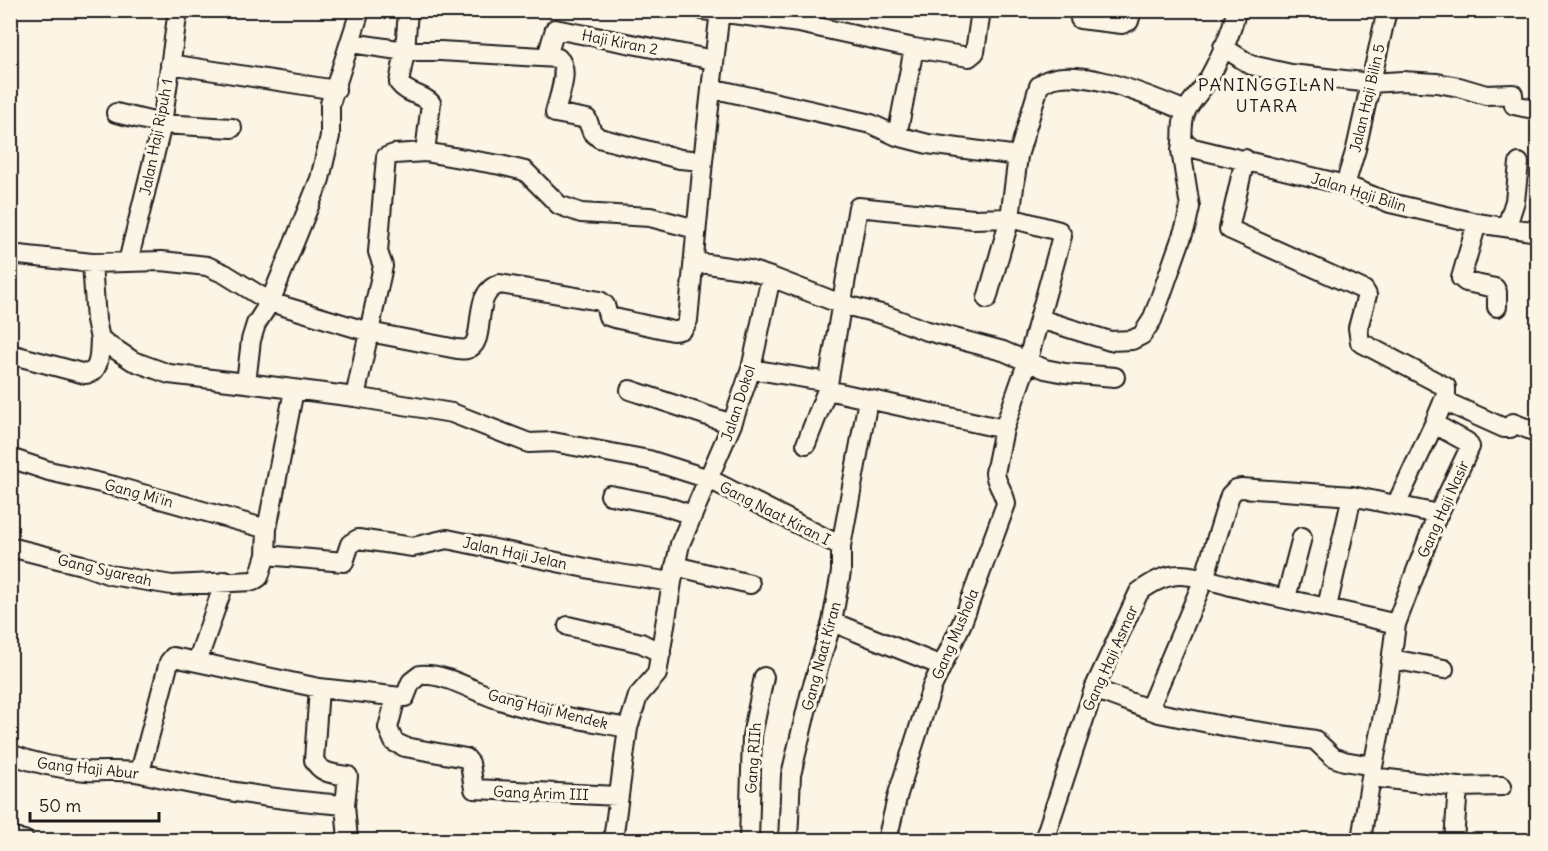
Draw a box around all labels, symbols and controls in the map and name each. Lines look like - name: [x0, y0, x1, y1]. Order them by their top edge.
- street label: Haji Kiran 2: [580, 25, 660, 59]
- street label: Jalan Haji Bilin 5: [1345, 42, 1389, 154]
- district label: PANINGGILAN UTARA: [1198, 73, 1336, 117]
- street label: Jalan Haji Ripuh 1: [135, 77, 177, 197]
- street label: Jalan Haji Bilin: [1309, 169, 1409, 216]
- street label: Jalan Dokol: [717, 363, 759, 443]
- street label: Gang Haji Nasir: [1413, 457, 1473, 561]
- street label: Gang Mi'in: [103, 475, 176, 511]
- street label: Gang Naat Kiran I: [716, 477, 834, 549]
- street label: Jalan Haji Jelan: [461, 533, 569, 573]
- street label: Gang Syareah: [56, 550, 154, 590]
- street label: Gang Mushola: [927, 585, 983, 682]
- street label: Gang Naat Kiran: [797, 599, 845, 712]
- street label: Gang Haji Asmar: [1078, 602, 1142, 714]
- street label: Gang Haji Mendek: [486, 685, 610, 733]
- street label: Gang RIIh: [741, 721, 765, 794]
- street label: Gang Haji Abur: [36, 753, 140, 783]
- street label: Gang Arim III: [493, 782, 589, 804]
- scale bar: [30, 785, 159, 823]
- text: 50 m: [39, 794, 81, 817]

